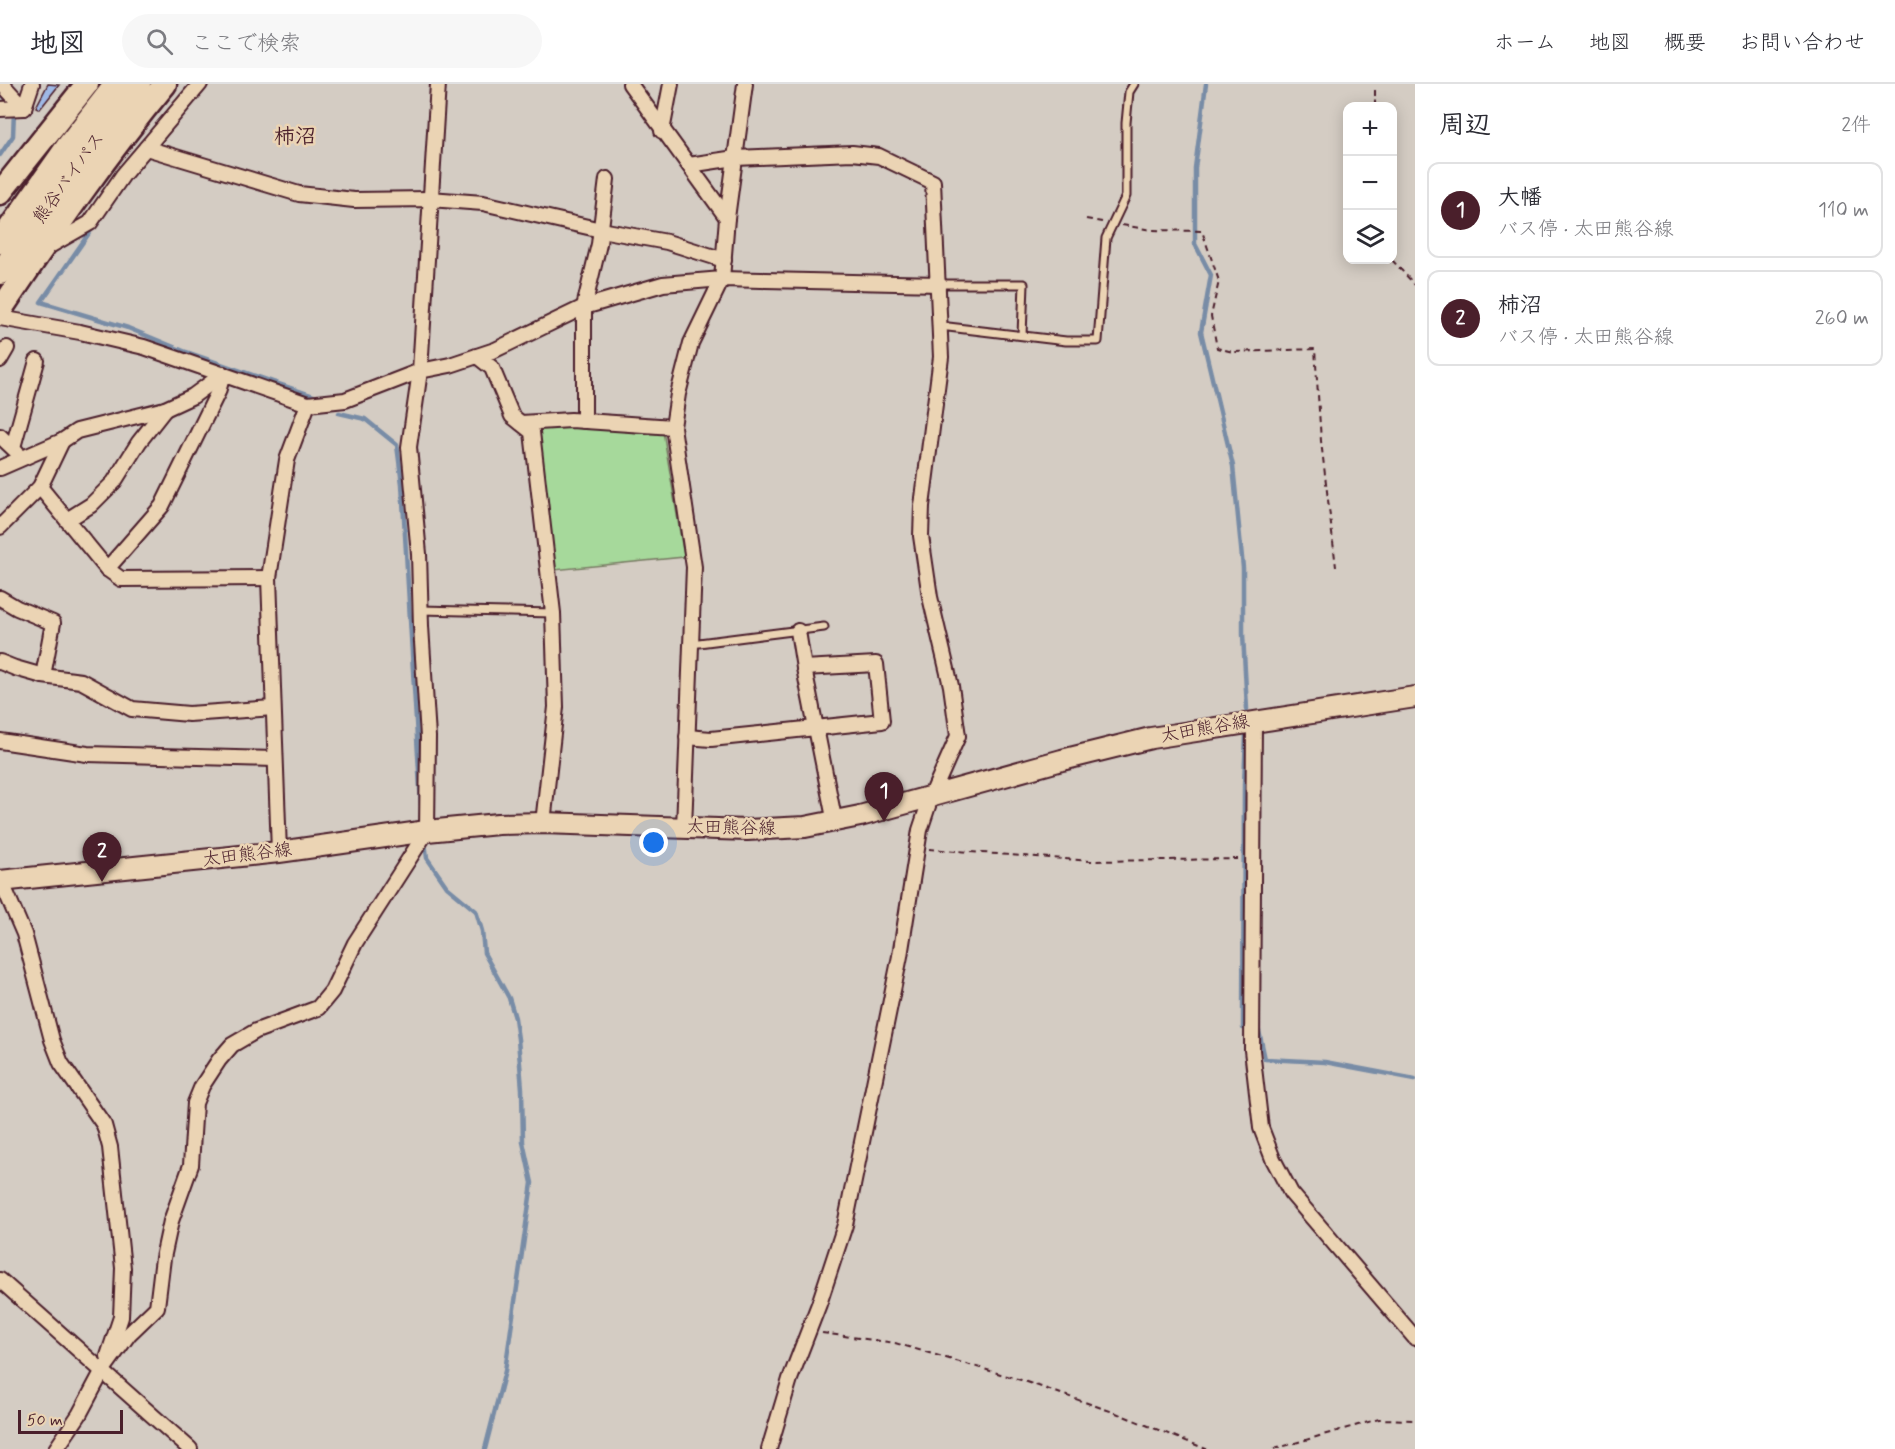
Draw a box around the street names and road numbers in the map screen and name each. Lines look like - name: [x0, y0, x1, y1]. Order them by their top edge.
- street label: 熊谷バイパス: [28, 127, 110, 229]
- street label: 太田熊谷線: [1159, 709, 1251, 749]
- street label: 太田熊谷線: [686, 815, 776, 841]
- street label: 太田熊谷線: [201, 838, 293, 872]

